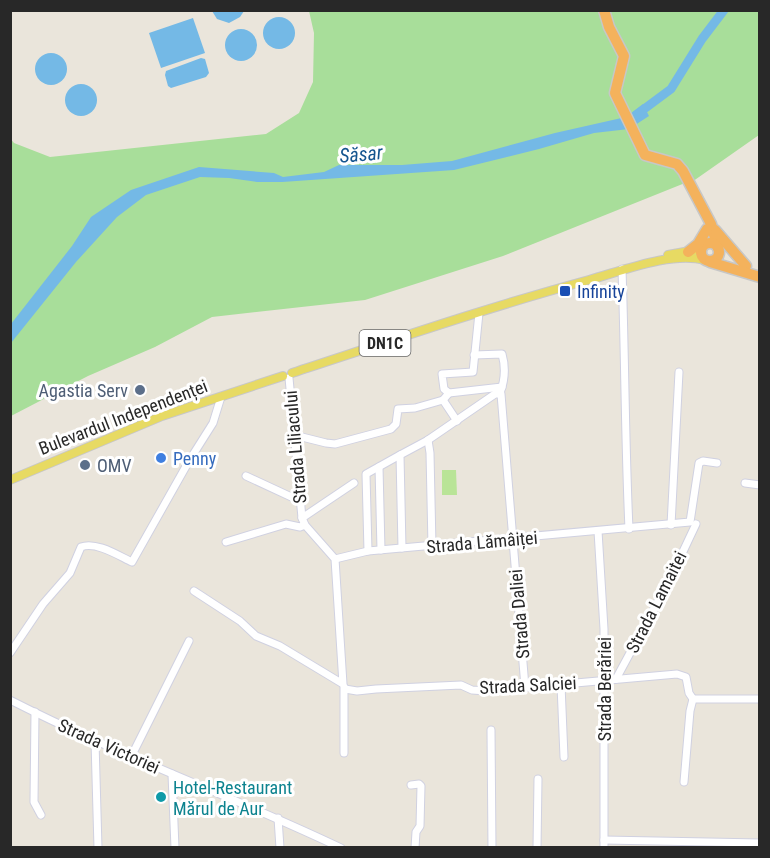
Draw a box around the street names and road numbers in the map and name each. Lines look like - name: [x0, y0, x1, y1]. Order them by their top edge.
- road number: DN1C: [360, 330, 410, 356]
- street label: Bulevardul Independenței: [36, 375, 211, 460]
- street label: Strada Liliacului: [280, 389, 310, 505]
- street label: Strada Lămâiței: [426, 527, 539, 558]
- street label: Strada Lamaitei: [621, 548, 691, 656]
- street label: Strada Daliei: [505, 568, 533, 660]
- street label: Strada Berăriei: [594, 637, 615, 741]
- street label: Strada Salciei: [479, 672, 577, 698]
- street label: Strada Victoriei: [55, 714, 163, 778]

